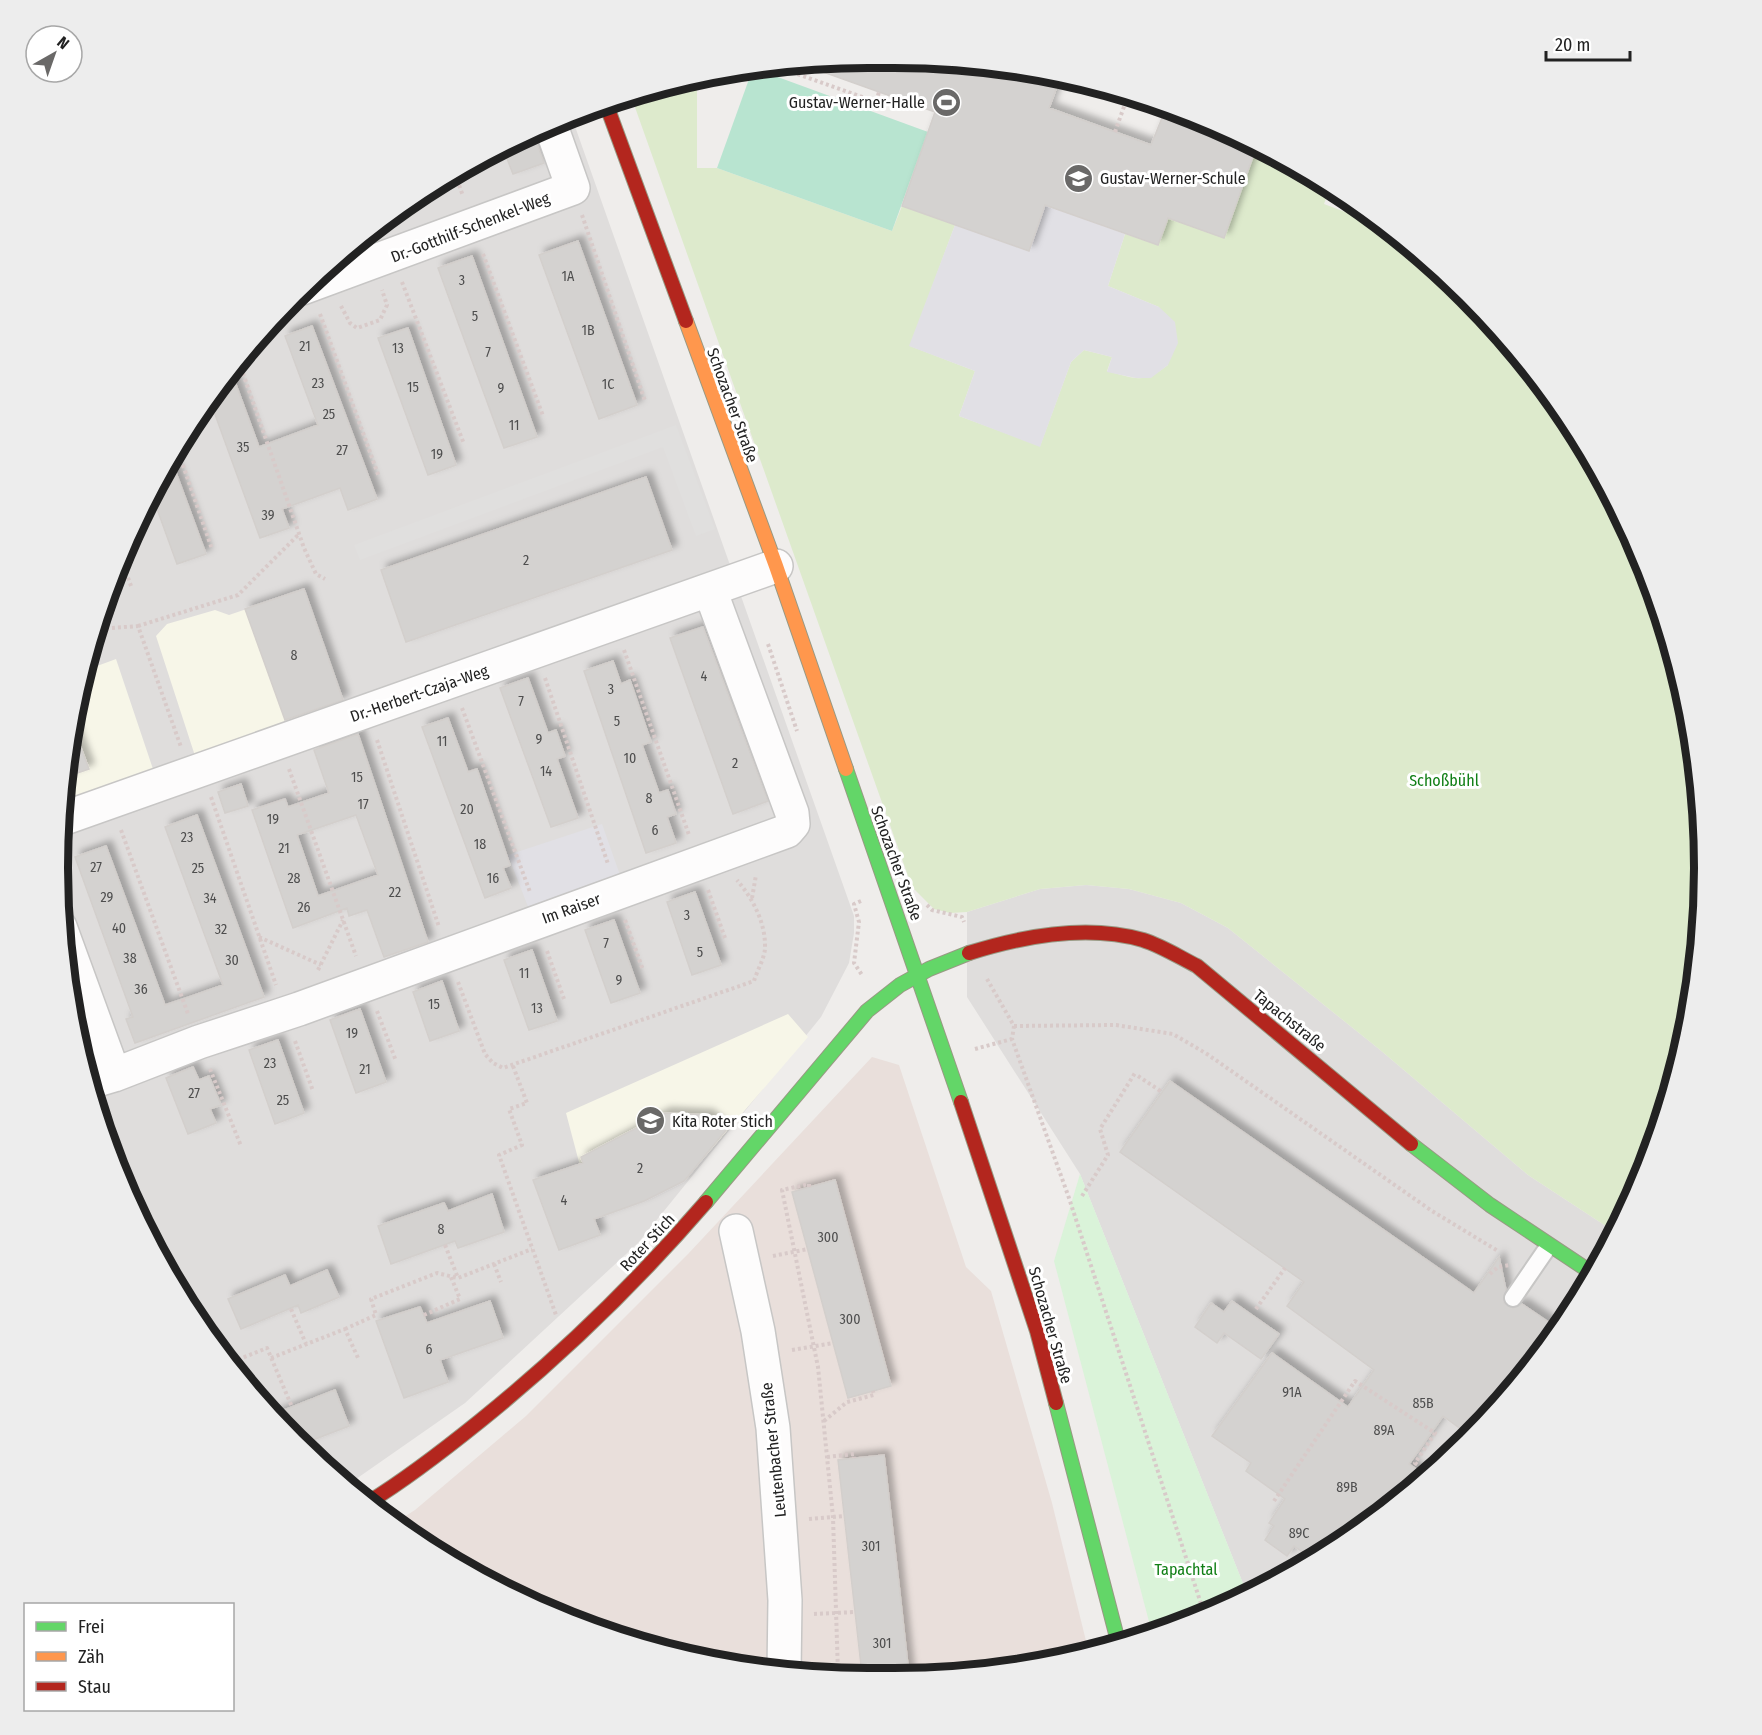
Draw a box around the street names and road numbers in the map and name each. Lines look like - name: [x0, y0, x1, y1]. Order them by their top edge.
- street label: Dr.-Gotthilf-Schenkel-Weg: [388, 188, 553, 267]
- street label: Schozacher Straße: [703, 345, 762, 465]
- street label: Dr.-Herbert-Czaja-Weg: [348, 661, 491, 726]
- street label: Schozacher Straße: [867, 803, 926, 923]
- street label: Im Raiser: [539, 889, 603, 928]
- street label: Tapachstraße: [1250, 986, 1330, 1055]
- street label: Roter Stich: [616, 1210, 679, 1275]
- street label: Schozacher Straße: [1025, 1265, 1076, 1386]
- street label: Leutenbacher Straße: [757, 1381, 790, 1518]

